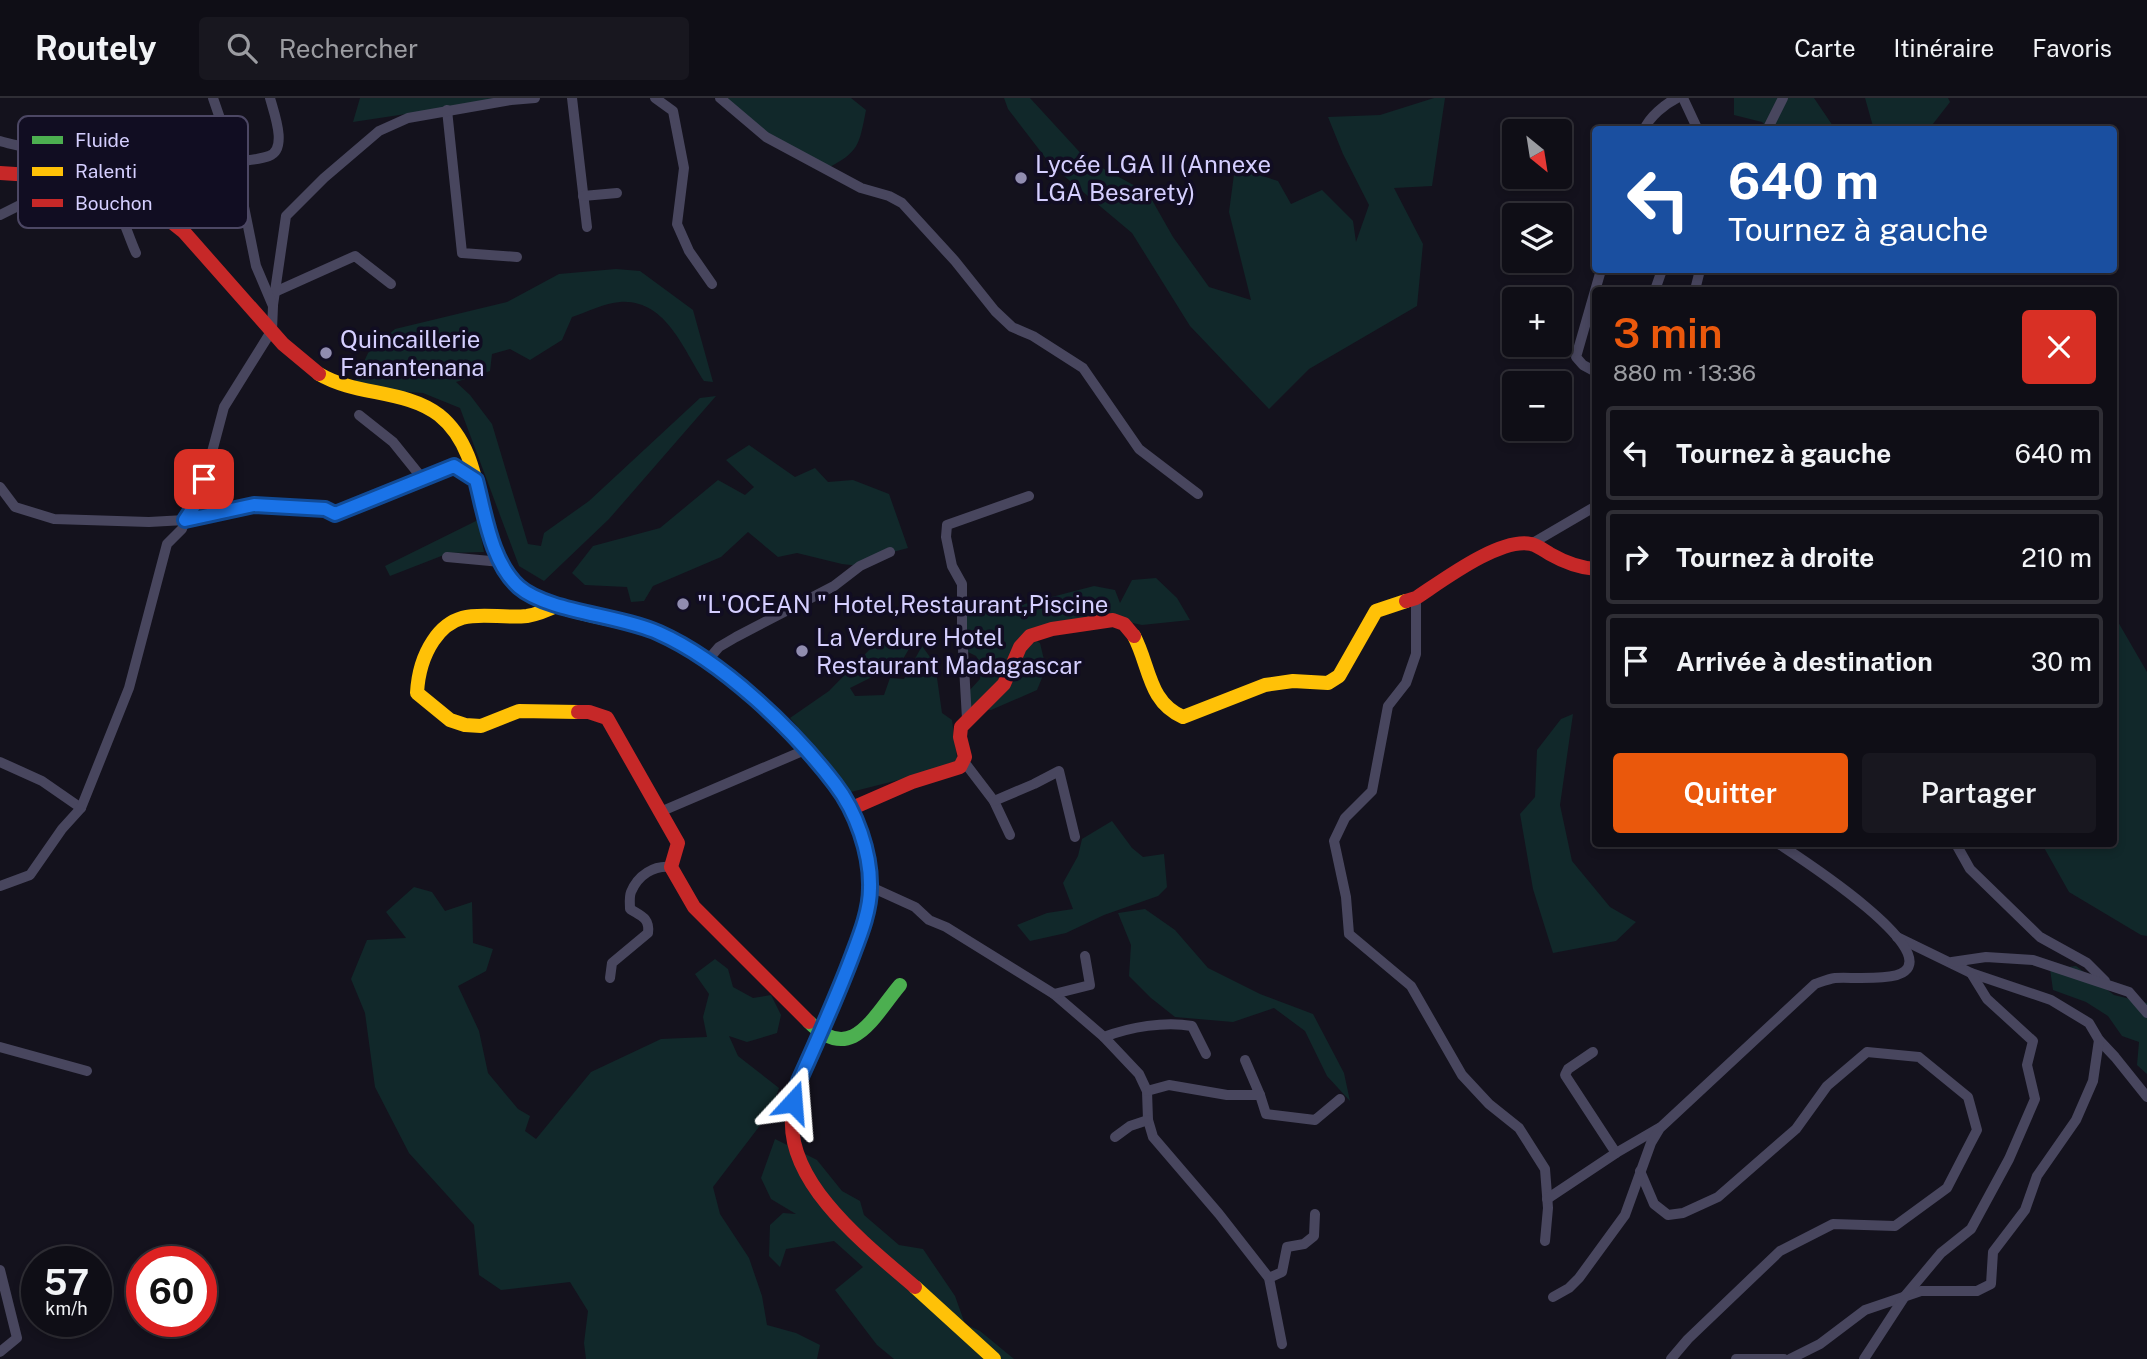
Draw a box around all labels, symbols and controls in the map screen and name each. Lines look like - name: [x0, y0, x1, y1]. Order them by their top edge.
- search box: [199, 17, 689, 80]
- text: Routely: [35, 29, 157, 67]
- icon: search: [223, 29, 261, 67]
- text: Rechercher: [279, 33, 418, 64]
- text: Carte: [1794, 34, 1856, 62]
- text: Itinéraire: [1894, 34, 1994, 62]
- text: Favoris: [2032, 34, 2112, 62]
- legend: [18, 116, 248, 228]
- north arrow: [1502, 119, 1572, 189]
- map controls: [1502, 119, 1572, 441]
- text: Fluide: [75, 129, 130, 151]
- place label: Lycée LGA II (Annexe LGA Besarety): [1035, 150, 1271, 206]
- text: 640 m: [1728, 152, 1879, 210]
- icon: left: [1613, 154, 1704, 245]
- text: Ralenti: [75, 160, 137, 182]
- marker: Lycée LGA II (Annexe LGA Besarety): [1013, 170, 1029, 186]
- text: Bouchon: [75, 192, 152, 214]
- button: layers: [1502, 203, 1572, 273]
- text: Tournez à gauche: [1728, 211, 1988, 248]
- button: +: [1502, 287, 1572, 357]
- text: 3 min: [1613, 308, 1723, 357]
- button: close: [2022, 310, 2096, 384]
- place label: Quincaillerie Fanantenana: [340, 325, 484, 381]
- marker: Quincaillerie Fanantenana: [318, 345, 334, 361]
- text: 880 m · 13:36: [1613, 359, 1756, 386]
- button: −: [1502, 371, 1572, 441]
- icon: left: [1617, 434, 1655, 472]
- text: Tournez à gauche: [1676, 438, 1891, 469]
- text: 640 m: [2015, 438, 2092, 469]
- pin: [174, 449, 234, 509]
- icon: arrive: [185, 460, 223, 498]
- icon: right: [1617, 538, 1655, 576]
- text: Tournez à droite: [1676, 542, 1874, 573]
- text: 210 m: [2021, 542, 2092, 573]
- place label: "L'OCEAN " Hotel,Restaurant,Piscine: [697, 590, 1108, 618]
- marker: "L'OCEAN " Hotel,Restaurant,Piscine: [675, 596, 691, 612]
- place label: La Verdure Hotel Restaurant Madagascar: [816, 623, 1082, 679]
- icon: arrive: [1617, 642, 1655, 680]
- marker: La Verdure Hotel Restaurant Madagascar: [794, 643, 810, 659]
- text: Arrivée à destination: [1676, 646, 1933, 677]
- text: 30 m: [2031, 646, 2092, 677]
- button: Quitter: [1613, 753, 1848, 833]
- button: Partager: [1862, 753, 2096, 833]
- position arrow: [756, 1065, 830, 1139]
- speed limit sign: 60: [126, 1246, 217, 1337]
- text: 57: [44, 1262, 89, 1303]
- text: km/h: [45, 1298, 88, 1319]

